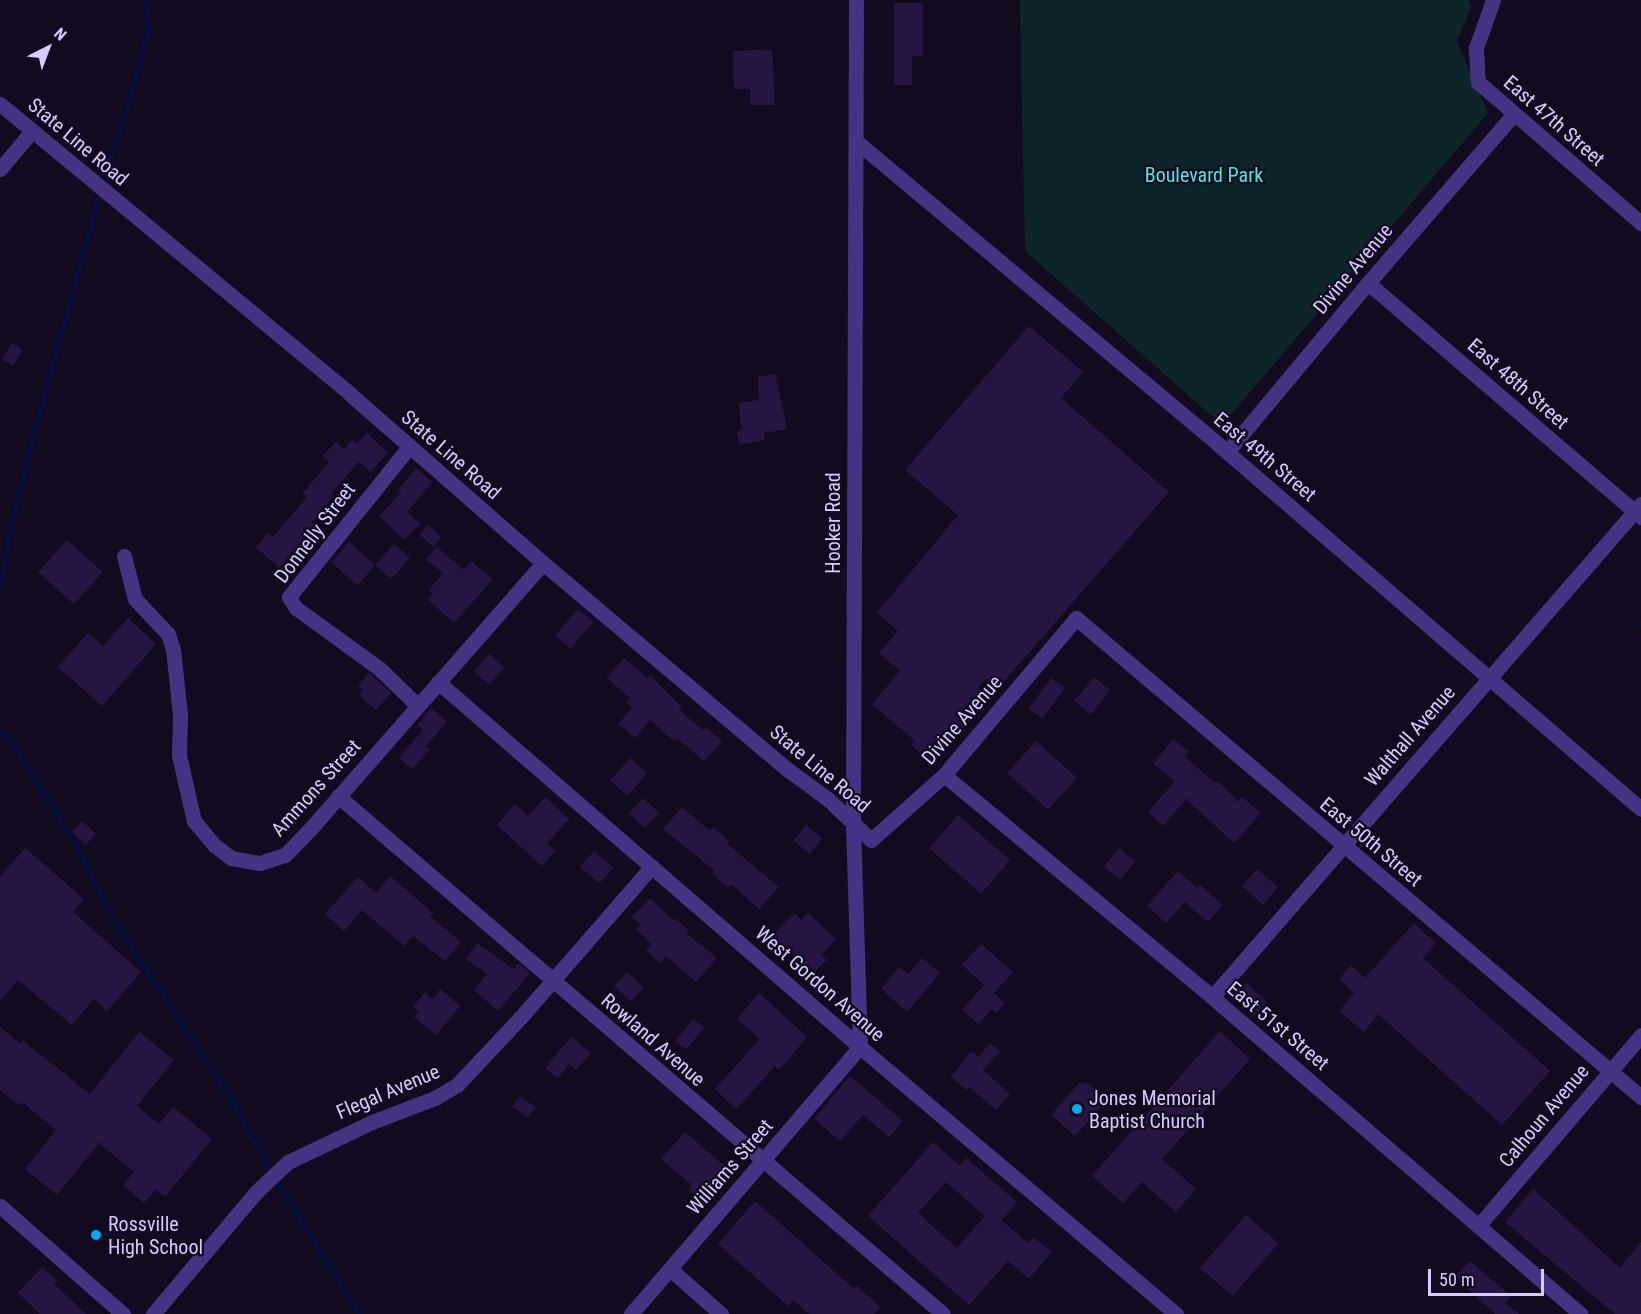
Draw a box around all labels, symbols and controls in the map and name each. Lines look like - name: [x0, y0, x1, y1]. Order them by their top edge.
- north arrow: [18, 18, 78, 78]
- text: N: [50, 24, 70, 45]
- street label: East 47th Street: [1499, 71, 1609, 171]
- street label: State Line Road: [23, 93, 133, 191]
- park label: Boulevard Park: [1145, 163, 1263, 187]
- street label: Divine Avenue: [1308, 219, 1398, 319]
- street label: East 48th Street: [1463, 334, 1573, 434]
- street label: State Line Road: [396, 405, 506, 505]
- street label: East 49th Street: [1209, 407, 1321, 507]
- street label: Hooker Road: [821, 472, 845, 574]
- street label: Donnelly Street: [270, 478, 360, 588]
- street label: Divine Avenue: [917, 670, 1007, 770]
- street label: Walthall Avenue: [1360, 681, 1460, 791]
- street label: State Line Road: [765, 720, 875, 818]
- street label: Ammons Street: [266, 735, 366, 841]
- street label: East 50th Street: [1315, 792, 1427, 892]
- street label: West Gordon Avenue: [750, 921, 890, 1047]
- street label: East 51st Street: [1222, 977, 1334, 1075]
- street label: Rowland Avenue: [596, 988, 710, 1092]
- street label: Flegal Avenue: [333, 1060, 443, 1124]
- street label: Calhoun Avenue: [1494, 1060, 1594, 1172]
- place label: Jones Memorial Baptist Church: [1089, 1086, 1216, 1133]
- marker: Jones Memorial Baptist Church: [1070, 1102, 1084, 1116]
- street label: Williams Street: [682, 1114, 778, 1220]
- place label: Rossville High School: [108, 1212, 203, 1259]
- marker: Rossville High School: [89, 1228, 103, 1242]
- scale bar: [1431, 1257, 1546, 1295]
- text: 50 m: [1439, 1269, 1474, 1290]

